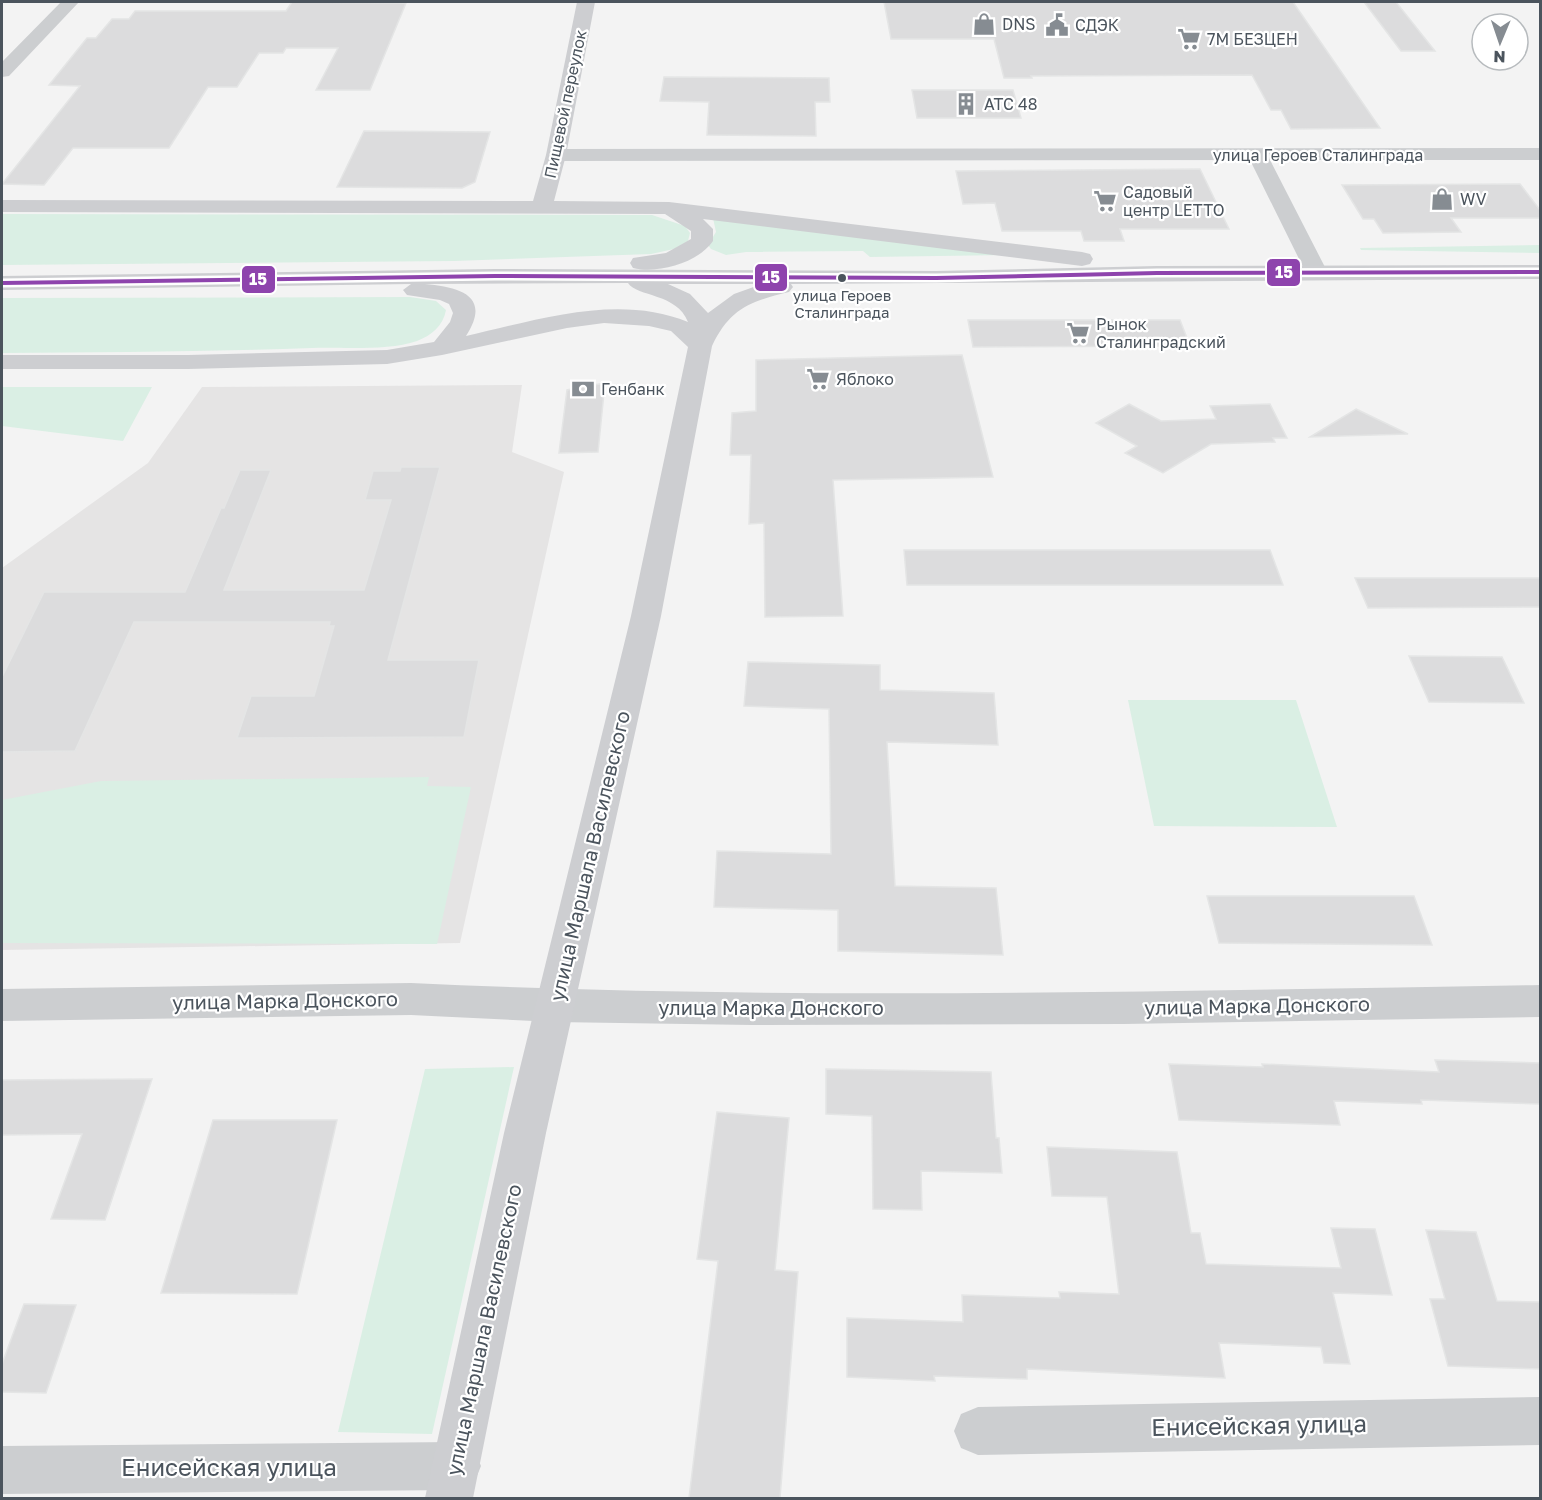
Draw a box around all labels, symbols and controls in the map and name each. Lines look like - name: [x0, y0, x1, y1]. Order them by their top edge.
- shop icon: DNS: [971, 11, 997, 37]
- public building icon: СДЭК: [1044, 12, 1070, 38]
- north arrow: [1470, 12, 1530, 72]
- place label: DNS: [1002, 14, 1036, 34]
- place label: СДЭК: [1075, 15, 1119, 35]
- supermarket icon: 7М БЕЗЦЕН: [1176, 26, 1202, 52]
- street label: Пищевой переулок: [539, 28, 591, 180]
- place label: 7М БЕЗЦЕН: [1207, 29, 1298, 49]
- text: N: [1493, 47, 1506, 67]
- building icon: АТС 48: [953, 91, 979, 117]
- place label: АТС 48: [984, 94, 1037, 114]
- street label: улица Героев Сталинграда: [1213, 145, 1423, 165]
- place label: Садовый центр LETTO: [1123, 182, 1225, 220]
- shop icon: WV: [1429, 186, 1455, 212]
- supermarket icon: Садовый центр LETTO: [1092, 188, 1118, 214]
- place label: WV: [1460, 189, 1487, 209]
- line badge: 15: [1266, 258, 1301, 287]
- text: 15: [1275, 262, 1293, 282]
- line badge: 15: [754, 263, 788, 292]
- line badge: 15: [241, 265, 276, 294]
- text: 15: [762, 267, 780, 287]
- text: 15: [249, 269, 267, 289]
- marker: улица Героев Сталинграда: [836, 272, 848, 284]
- place label: улица Героев Сталинграда: [793, 286, 891, 321]
- place label: Рынок Сталинградский: [1096, 314, 1226, 352]
- supermarket icon: Рынок Сталинградский: [1065, 320, 1091, 346]
- supermarket icon: Яблоко: [805, 366, 831, 392]
- place label: Яблоко: [836, 369, 894, 389]
- bank icon: Генбанк: [570, 376, 596, 402]
- place label: Генбанк: [601, 379, 665, 399]
- street label: улица Маршала Василевского: [544, 708, 634, 1003]
- street label: улица Марка Донского: [172, 986, 398, 1014]
- street label: улица Марка Донского: [1144, 991, 1370, 1019]
- street label: улица Марка Донского: [658, 995, 884, 1019]
- street label: улица Маршала Василевского: [440, 1182, 526, 1478]
- street label: Енисейская улица: [1151, 1408, 1367, 1441]
- street label: Енисейская улица: [121, 1452, 337, 1481]

